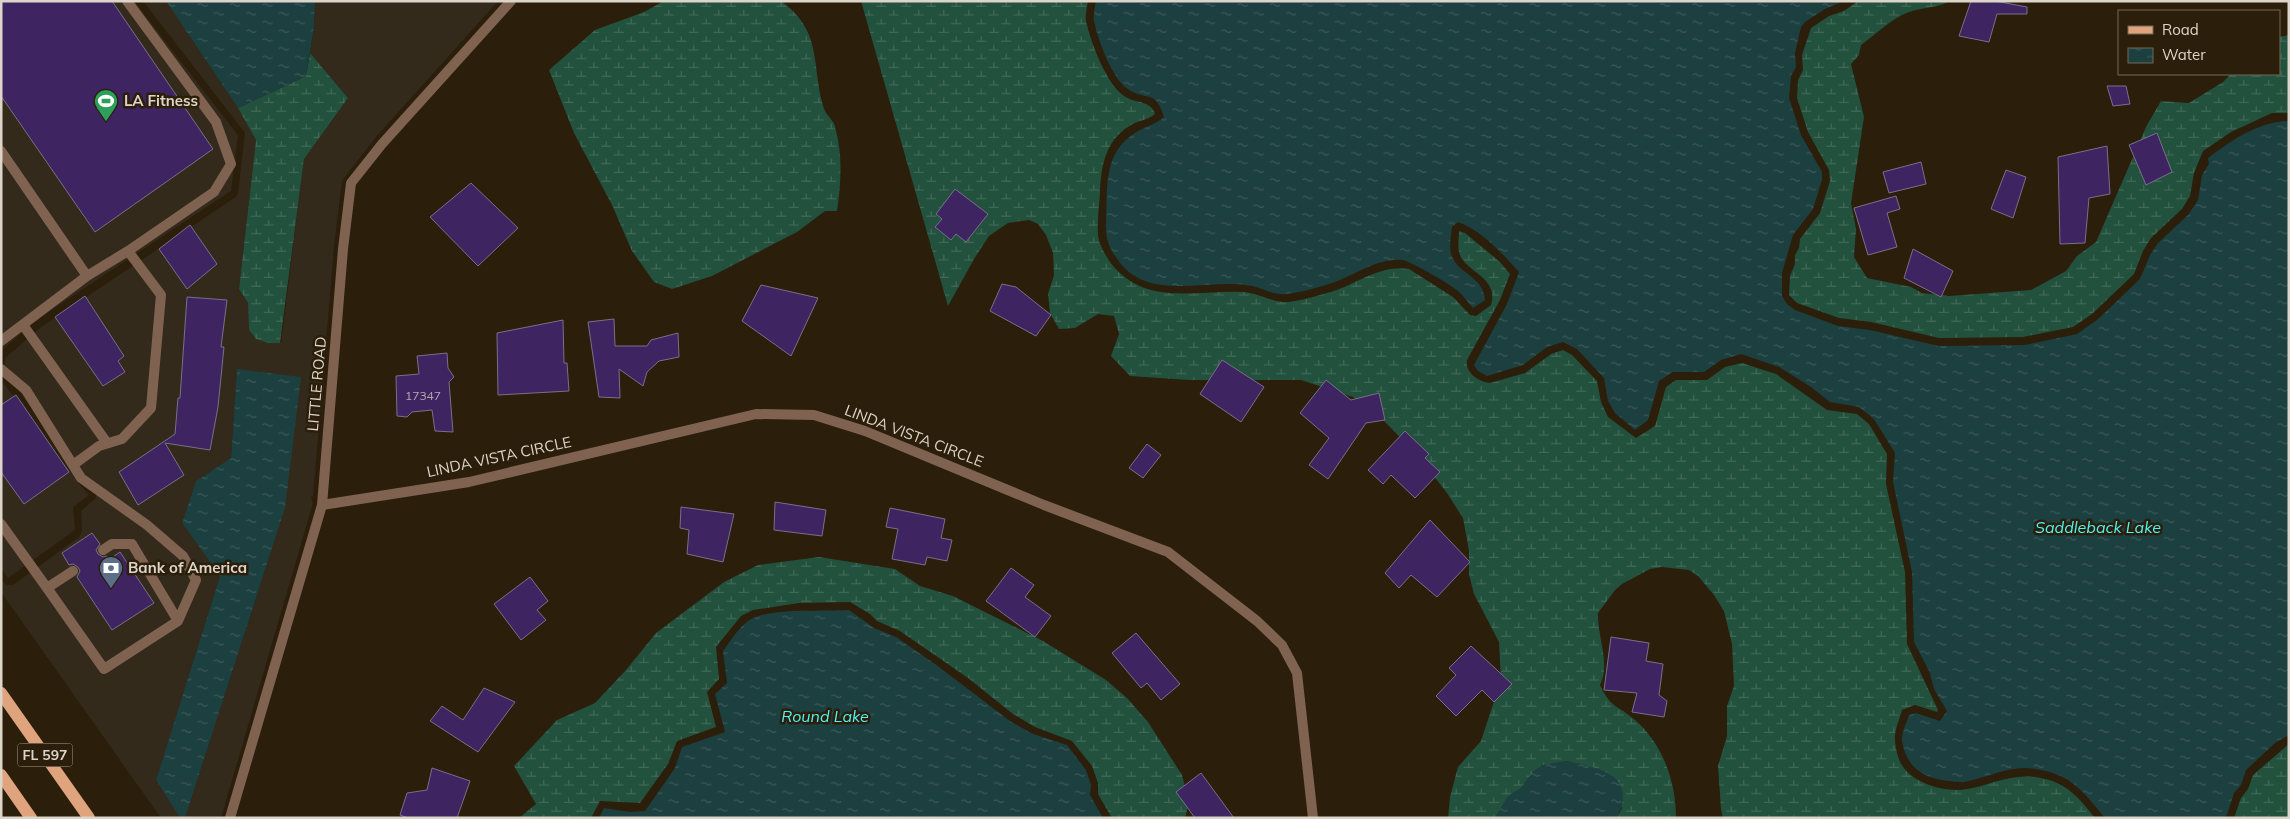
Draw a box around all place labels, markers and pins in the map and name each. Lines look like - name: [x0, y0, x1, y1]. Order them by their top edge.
- sports icon: LA Fitness: [93, 88, 119, 122]
- place label: LA Fitness: [124, 91, 198, 110]
- bank icon: Bank of America: [98, 555, 124, 589]
- place label: Bank of America: [128, 558, 247, 577]

